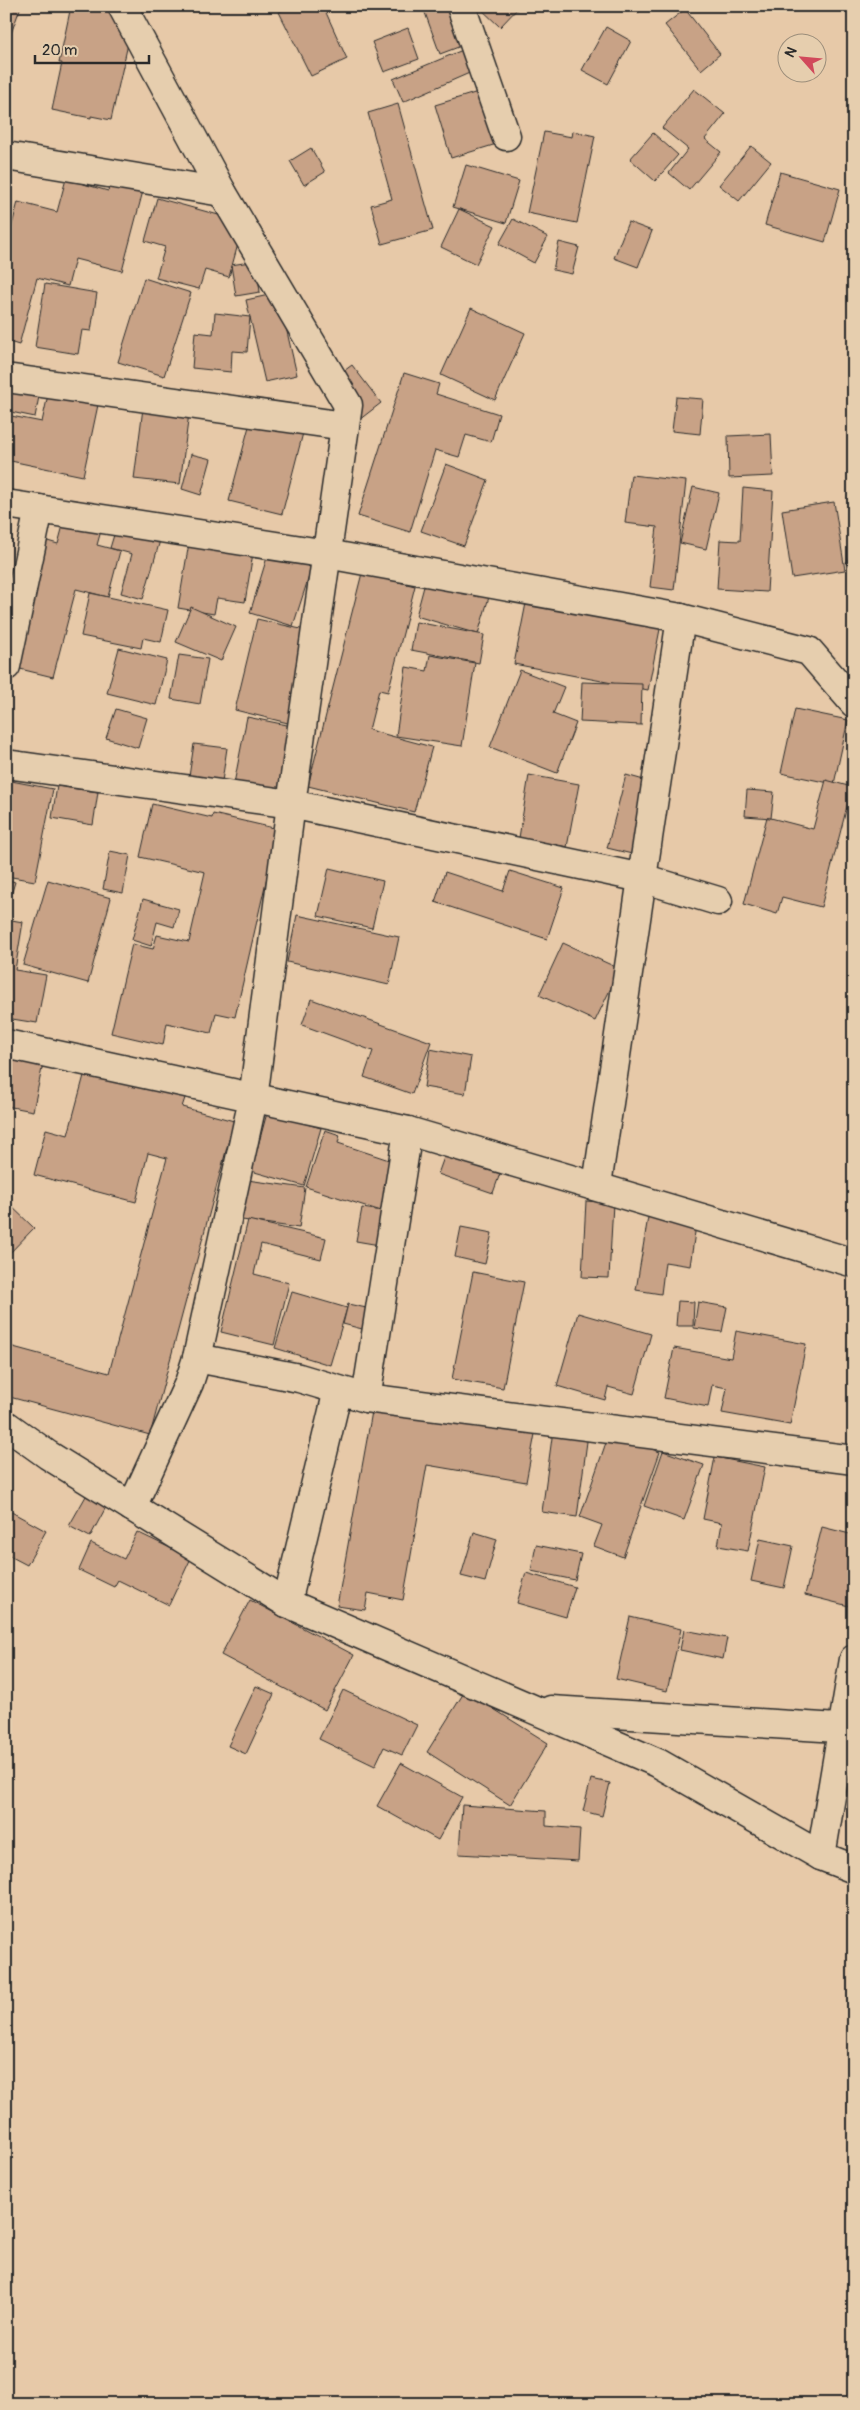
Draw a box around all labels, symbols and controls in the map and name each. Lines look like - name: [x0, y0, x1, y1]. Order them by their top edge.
- scale bar: [35, 32, 149, 64]
- north arrow: [778, 32, 828, 82]
- text: 20 m: [42, 41, 77, 60]
- text: N: [781, 44, 801, 60]

